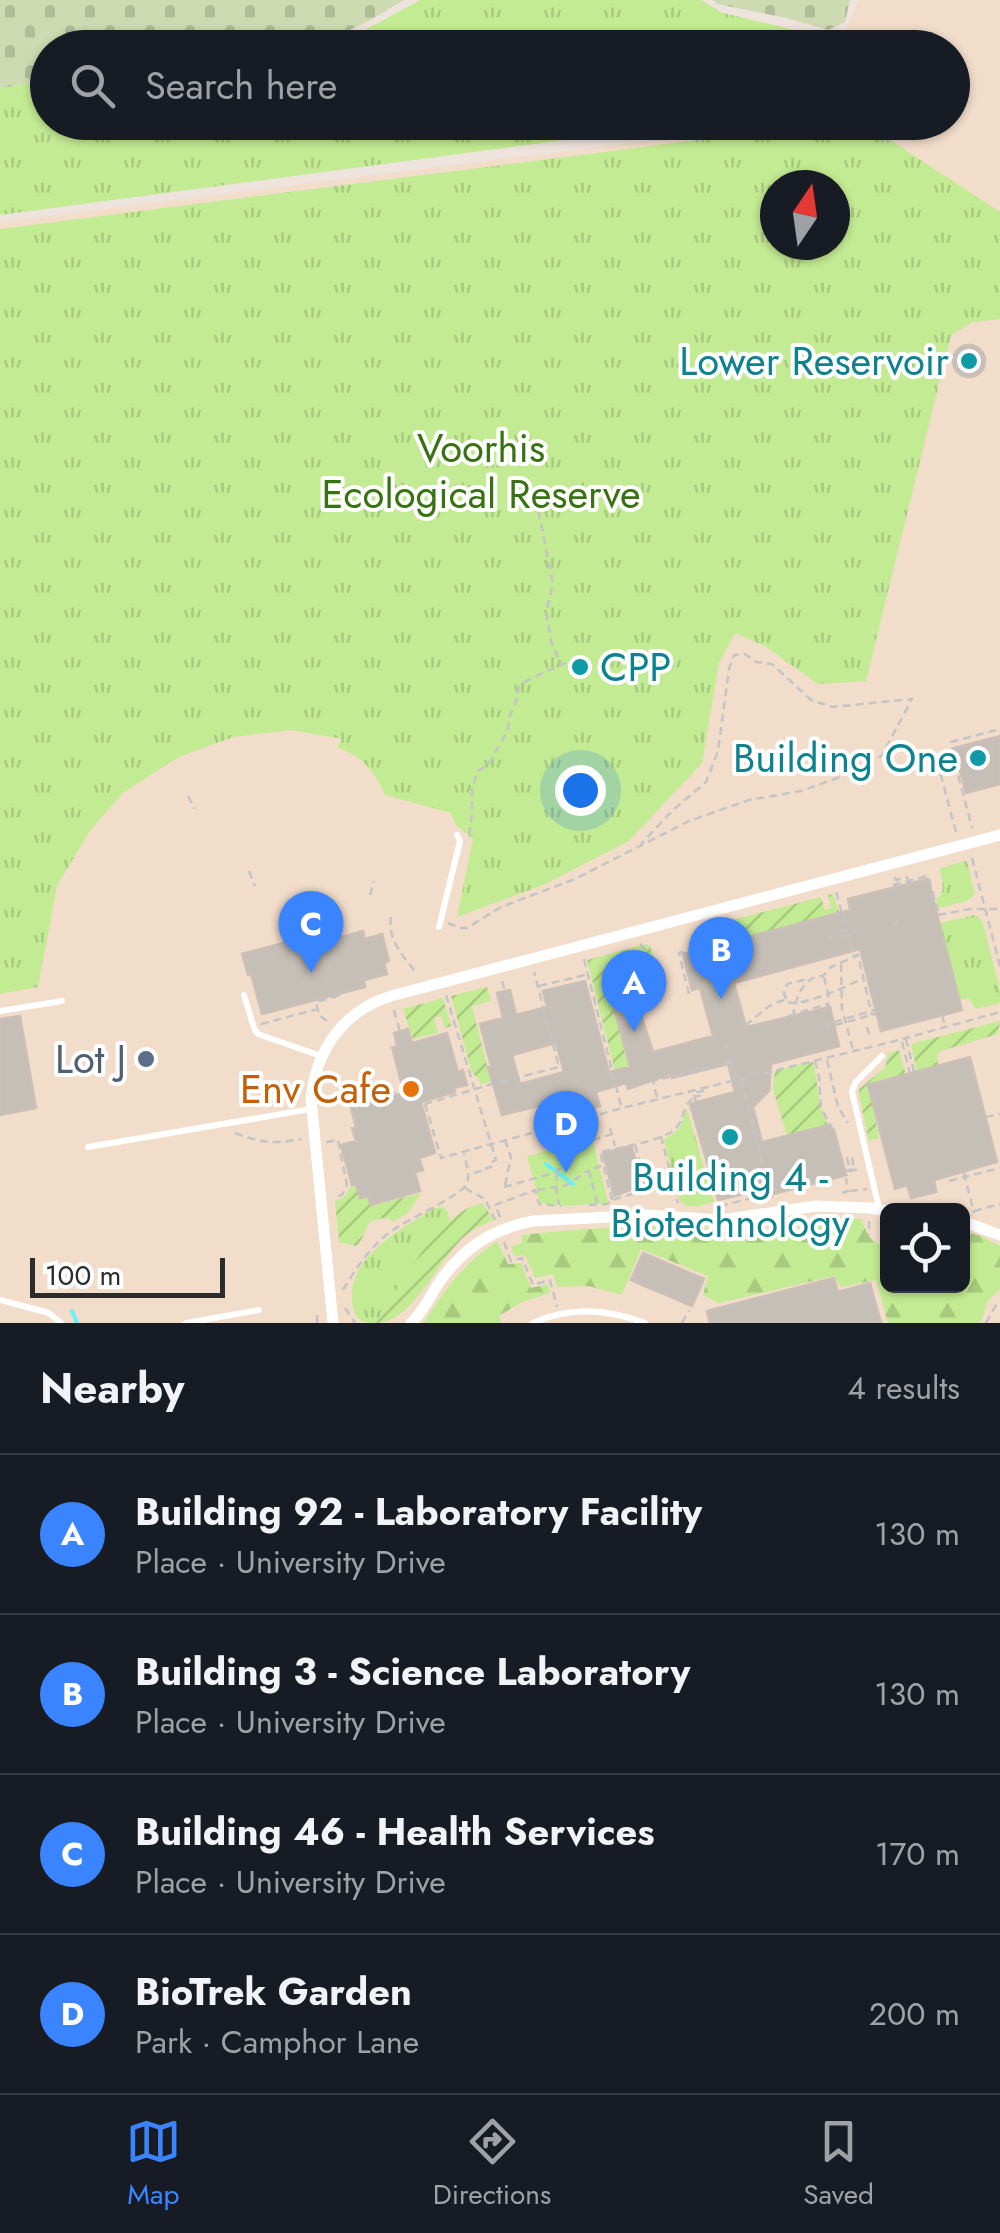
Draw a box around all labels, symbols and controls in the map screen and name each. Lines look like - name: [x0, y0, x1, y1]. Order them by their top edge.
- search box: [30, 30, 970, 140]
- icon: search: [65, 58, 120, 113]
- text: Search here: [145, 58, 337, 113]
- north arrow: [760, 170, 850, 260]
- place label: Lower Reservoir: [679, 332, 949, 390]
- marker: Lower Reservoir: [958, 350, 980, 372]
- park label: Voorhis Ecological Reserve: [322, 419, 641, 523]
- place label: CPP: [600, 638, 671, 696]
- marker: CPP: [569, 656, 591, 678]
- place label: Building One: [733, 729, 958, 787]
- marker: Building One: [967, 747, 989, 769]
- your location: [555, 765, 606, 816]
- pin: C: [278, 890, 344, 973]
- pin: B: [688, 916, 754, 999]
- pin: A: [602, 950, 666, 1032]
- place label: Lot J: [55, 1030, 126, 1088]
- marker: Lot J: [135, 1048, 157, 1070]
- place label: Env Cafe: [240, 1060, 391, 1118]
- marker: Env Cafe: [400, 1078, 422, 1100]
- pin: D: [534, 1090, 598, 1173]
- marker: Building 4 - Biotechnology: [719, 1126, 741, 1148]
- place label: Building 4 - Biotechnology: [610, 1148, 850, 1252]
- map controls: [880, 1203, 970, 1293]
- button: locate: [880, 1203, 970, 1293]
- scale bar: [30, 1253, 225, 1298]
- text: 100 m: [45, 1255, 121, 1296]
- text: Nearby: [40, 1358, 184, 1419]
- text: 4 results: [847, 1365, 960, 1411]
- text: Building 92 - Laboratory Facility: [135, 1484, 702, 1539]
- text: A: [61, 1511, 84, 1557]
- text: 130 m: [874, 1511, 960, 1557]
- text: Place · University Drive: [135, 1539, 446, 1585]
- text: Building 3 - Science Laboratory: [135, 1644, 690, 1699]
- text: B: [62, 1671, 83, 1717]
- text: 130 m: [874, 1671, 960, 1717]
- text: Place · University Drive: [135, 1699, 446, 1745]
- text: Building 46 - Health Services: [135, 1804, 655, 1859]
- text: C: [61, 1831, 84, 1877]
- text: 170 m: [875, 1831, 960, 1877]
- text: Place · University Drive: [135, 1859, 446, 1905]
- text: BioTrek Garden: [135, 1964, 412, 2019]
- text: D: [61, 1991, 84, 2037]
- text: 200 m: [869, 1991, 960, 2037]
- text: Park · Camphor Lane: [135, 2019, 419, 2065]
- tab: Map: [126, 2114, 181, 2215]
- tab: Directions: [433, 2114, 551, 2215]
- tab: Saved: [803, 2114, 874, 2215]

